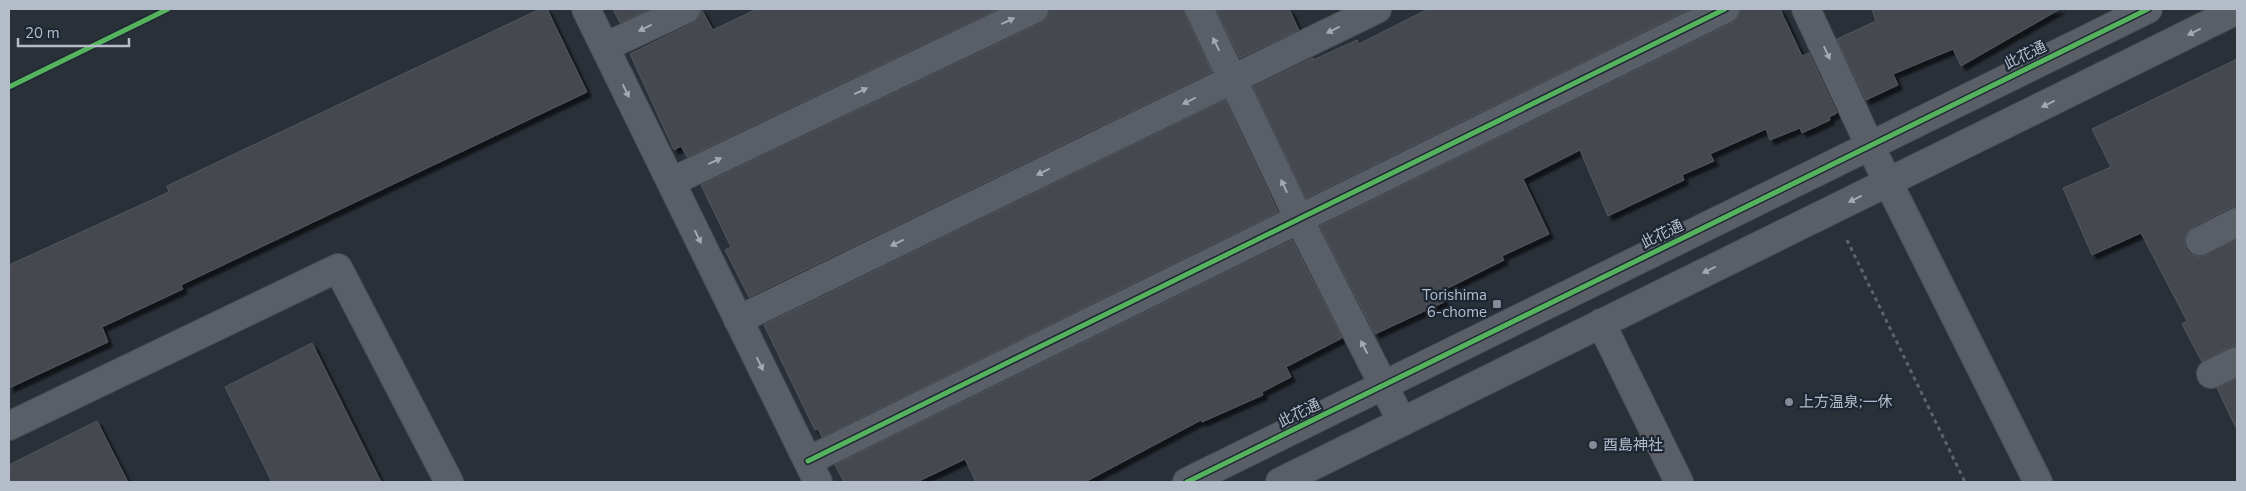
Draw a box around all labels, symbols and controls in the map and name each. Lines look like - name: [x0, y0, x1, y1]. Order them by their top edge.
- scale bar: [18, 15, 129, 47]
- one-way arrow: [1001, 17, 1015, 25]
- text: 20 m: [25, 23, 60, 43]
- one-way arrow: [638, 24, 652, 32]
- one-way arrow: [1326, 26, 1340, 34]
- one-way arrow: [2186, 28, 2201, 36]
- street label: 此花通: [2000, 36, 2050, 74]
- one-way arrow: [1212, 37, 1220, 51]
- one-way arrow: [1823, 46, 1831, 60]
- one-way arrow: [623, 84, 631, 98]
- one-way arrow: [854, 87, 868, 95]
- one-way arrow: [1182, 97, 1196, 105]
- one-way arrow: [2041, 100, 2055, 108]
- one-way arrow: [707, 156, 722, 165]
- one-way arrow: [1036, 168, 1050, 176]
- one-way arrow: [1279, 179, 1288, 194]
- one-way arrow: [1848, 195, 1862, 203]
- street label: 此花通: [1637, 215, 1687, 253]
- one-way arrow: [694, 230, 702, 244]
- one-way arrow: [890, 239, 904, 247]
- one-way arrow: [1702, 267, 1716, 275]
- place label: Torishima 6-chome: [1422, 285, 1487, 322]
- marker: Torishima 6-chome: [1491, 298, 1503, 310]
- one-way arrow: [1360, 340, 1368, 355]
- one-way arrow: [756, 357, 764, 371]
- place label: 上方温泉;一休: [1799, 392, 1892, 412]
- street label: 此花通: [1274, 394, 1324, 432]
- marker: 上方温泉;一休: [1783, 396, 1795, 408]
- place label: 酉島神社: [1603, 435, 1663, 455]
- marker: 酉島神社: [1587, 439, 1599, 451]

